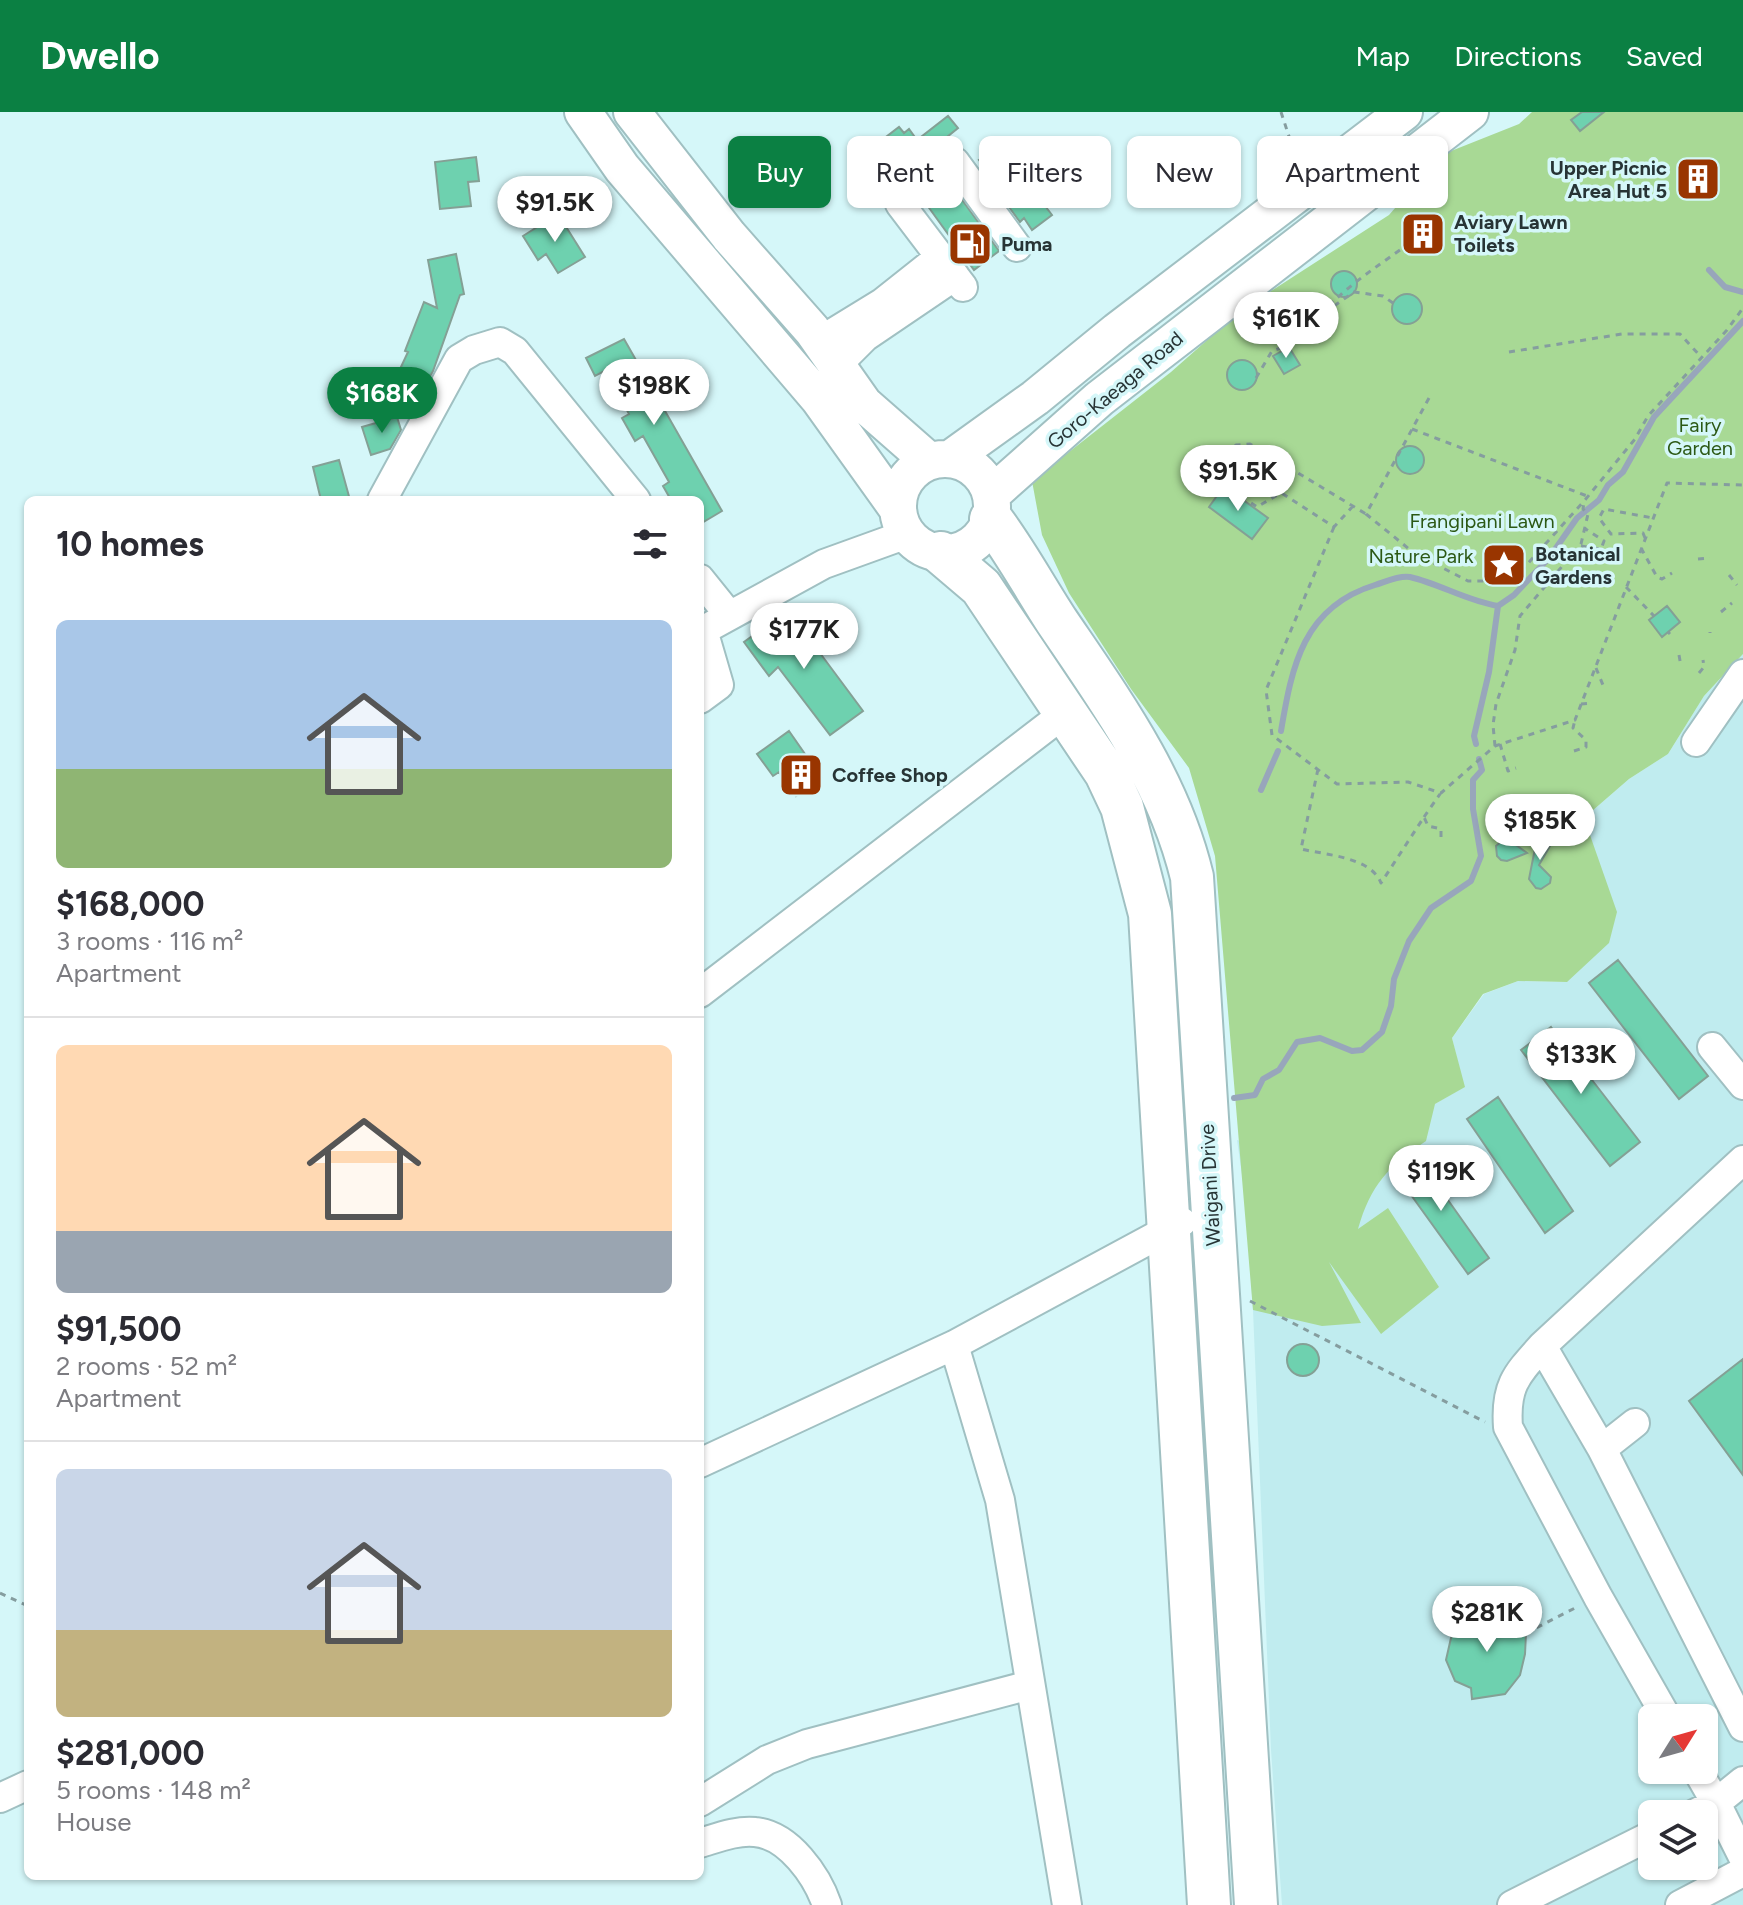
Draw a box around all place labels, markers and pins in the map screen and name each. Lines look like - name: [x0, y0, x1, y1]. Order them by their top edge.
- building icon: Upper Picnic Area Hut 5: [1674, 155, 1722, 203]
- place label: Upper Picnic Area Hut 5: [1550, 156, 1667, 203]
- pin: $91.5K: [490, 176, 620, 244]
- building icon: Aviary Lawn Toilets: [1399, 210, 1447, 258]
- place label: Aviary Lawn Toilets: [1454, 210, 1568, 257]
- fuel station icon: Puma: [946, 220, 994, 268]
- place label: Puma: [1001, 232, 1052, 256]
- pin: $161K: [1230, 292, 1342, 360]
- pin: $198K: [598, 359, 710, 427]
- pin: $168K: [326, 367, 438, 435]
- pin: $91.5K: [1173, 445, 1303, 513]
- place icon: Botanical Gardens: [1480, 541, 1528, 589]
- place label: Botanical Gardens: [1535, 542, 1620, 589]
- pin: $177K: [748, 603, 860, 671]
- building icon: Coffee Shop: [777, 751, 825, 799]
- place label: Coffee Shop: [832, 763, 948, 787]
- pin: $185K: [1484, 794, 1596, 862]
- pin: $133K: [1525, 1028, 1637, 1096]
- pin: $119K: [1385, 1145, 1497, 1213]
- pin: $281K: [1431, 1586, 1543, 1654]

